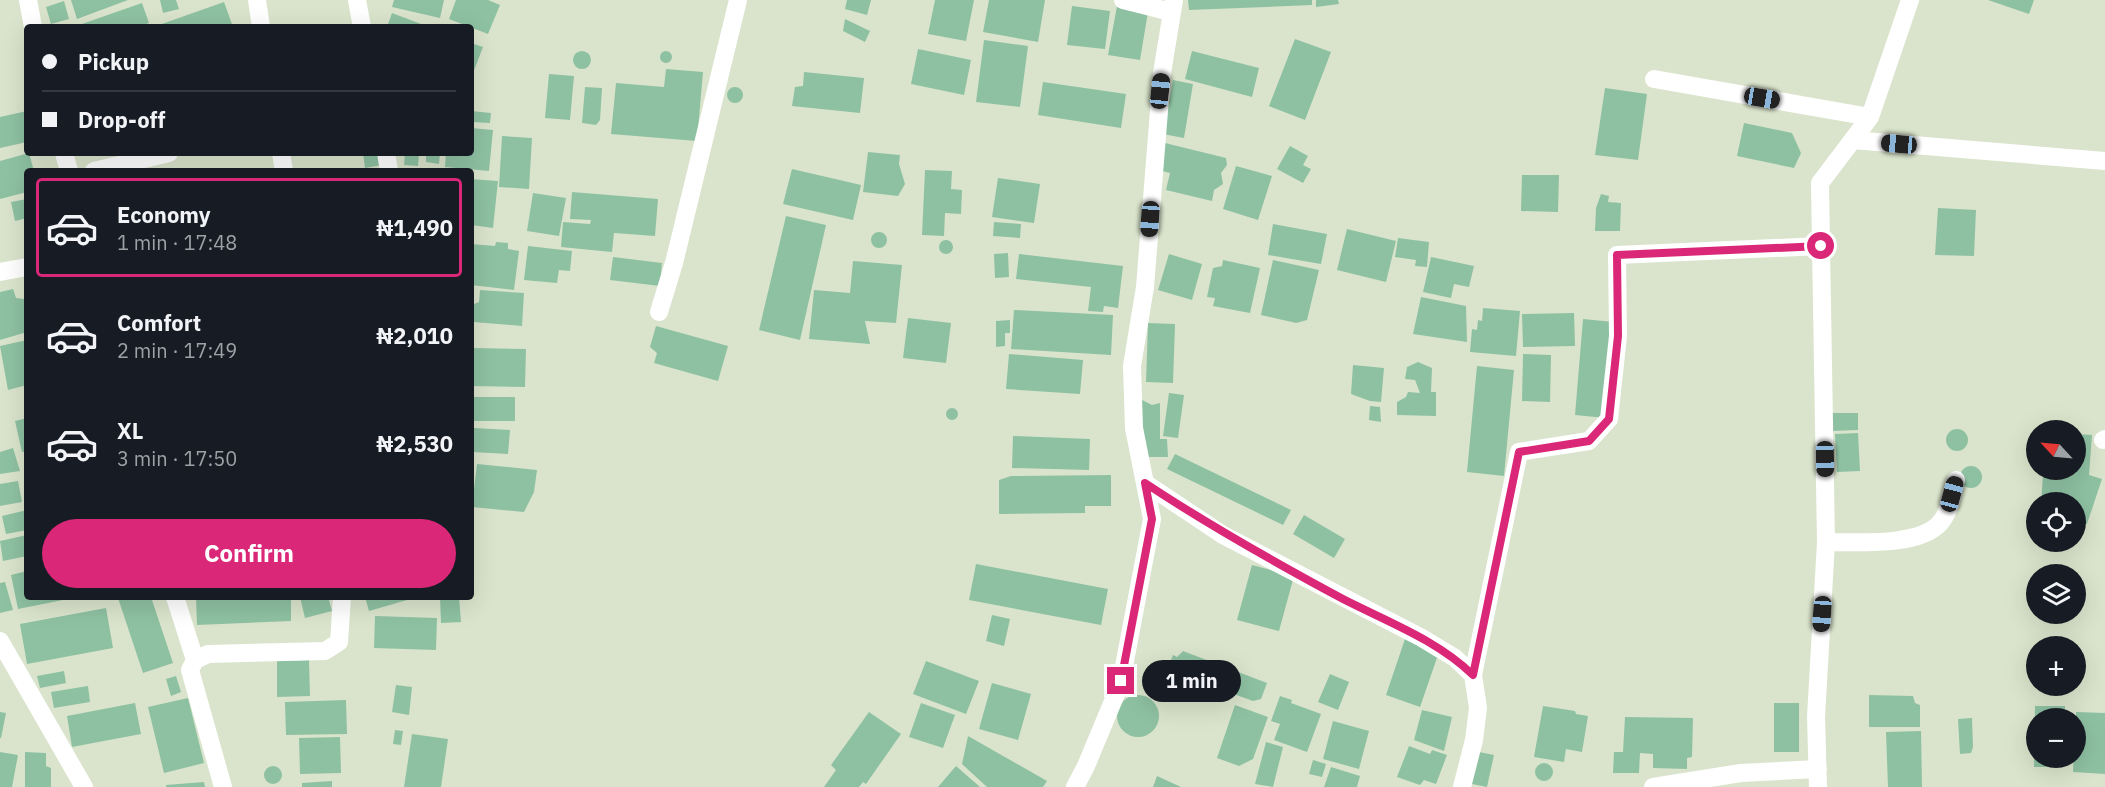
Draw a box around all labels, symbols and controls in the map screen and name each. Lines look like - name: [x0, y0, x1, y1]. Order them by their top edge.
- text: Pickup: [78, 47, 149, 76]
- car: [1149, 72, 1171, 110]
- car: [1743, 86, 1781, 110]
- text: Drop-off: [78, 105, 165, 134]
- car: [1880, 133, 1918, 155]
- text: Economy: [117, 200, 211, 229]
- car: [1140, 200, 1160, 238]
- icon: car: [45, 201, 99, 255]
- text: ₦1,490: [376, 213, 453, 242]
- text: 1 min · 17:48: [117, 229, 237, 256]
- route start: [1807, 232, 1834, 259]
- text: Comfort: [117, 308, 201, 337]
- icon: car: [45, 309, 99, 363]
- text: ₦2,010: [376, 321, 453, 350]
- text: 2 min · 17:49: [117, 337, 237, 364]
- text: XL: [117, 416, 143, 445]
- icon: car: [45, 417, 99, 471]
- north arrow: [2026, 420, 2086, 480]
- map controls: [2026, 420, 2086, 768]
- text: ₦2,530: [376, 429, 453, 458]
- car: [1816, 441, 1834, 477]
- text: 3 min · 17:50: [117, 445, 237, 472]
- car: [1939, 474, 1965, 514]
- button: locate: [2026, 492, 2086, 552]
- button: Confirm: [42, 519, 456, 588]
- button: layers: [2026, 564, 2086, 624]
- car: [1812, 595, 1832, 633]
- button: +: [2026, 636, 2086, 696]
- callout: 1 min: [1142, 660, 1241, 702]
- route end: [1107, 667, 1134, 694]
- text: 1 min: [1165, 667, 1218, 694]
- button: −: [2026, 708, 2086, 768]

